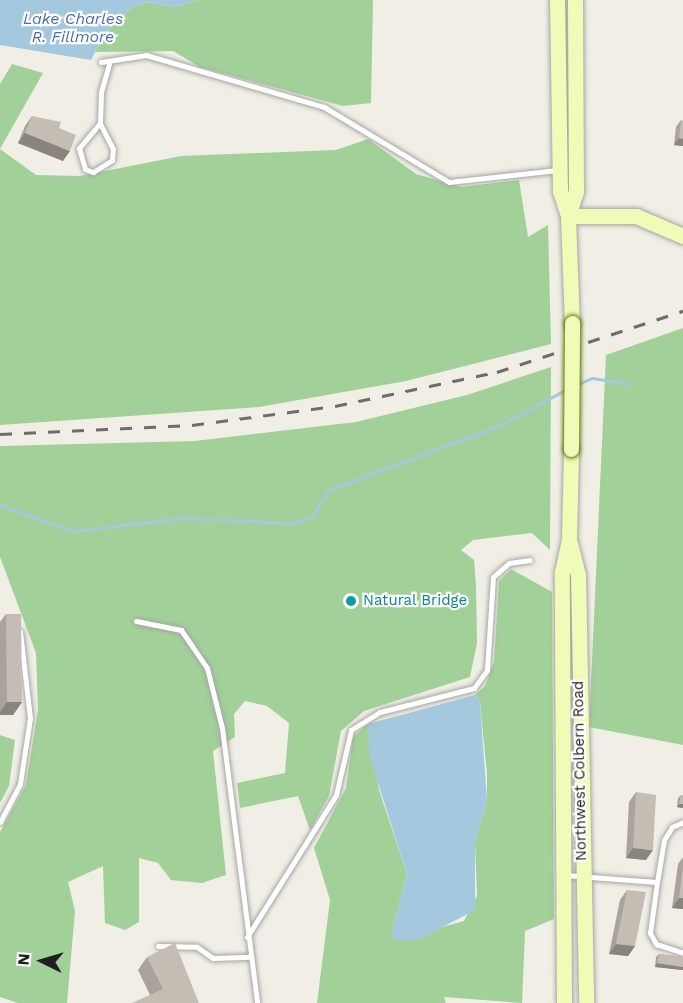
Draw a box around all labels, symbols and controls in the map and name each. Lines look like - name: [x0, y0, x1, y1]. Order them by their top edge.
- water label: Lake Charles R. Fillmore: [23, 9, 123, 47]
- place label: Natural Bridge: [363, 592, 468, 610]
- marker: Natural Bridge: [344, 594, 358, 608]
- street label: Northwest Colbern Road: [569, 681, 591, 861]
- north arrow: [12, 931, 72, 991]
- text: N: [14, 953, 34, 966]

